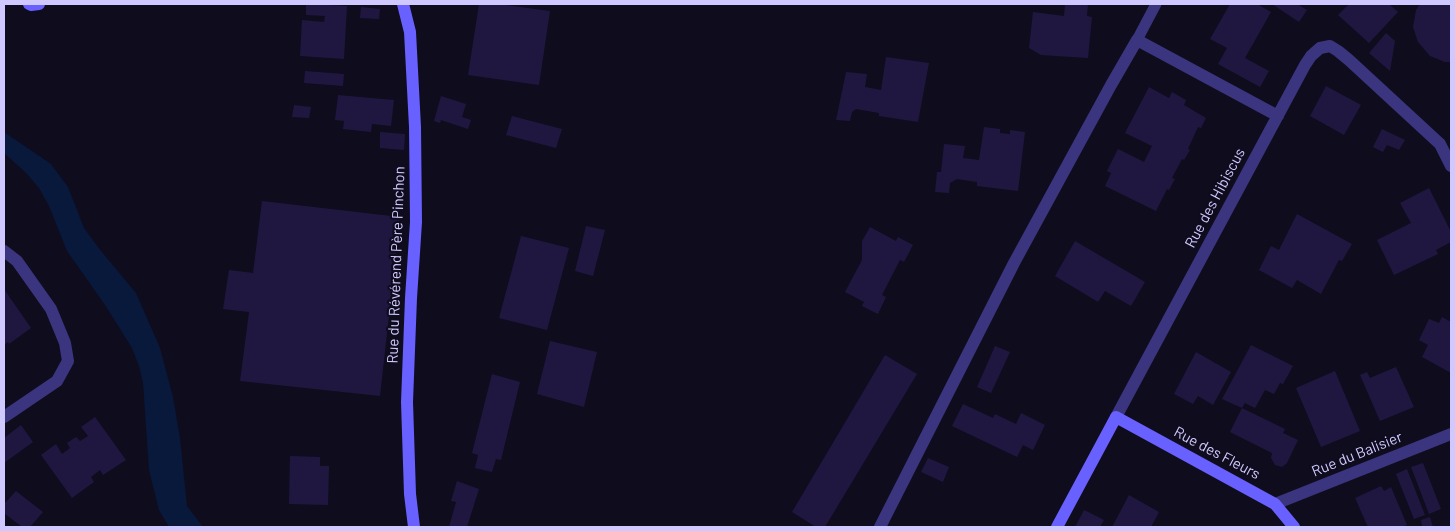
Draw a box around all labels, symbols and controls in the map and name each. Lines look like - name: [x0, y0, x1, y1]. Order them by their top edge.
- street label: Rue des Hibiscus: [1181, 145, 1249, 251]
- street label: Rue du Révérend Père Pinchon: [384, 166, 408, 364]
- street label: Rue des Fleurs: [1171, 423, 1263, 483]
- street label: Rue du Balisier: [1309, 428, 1405, 480]

